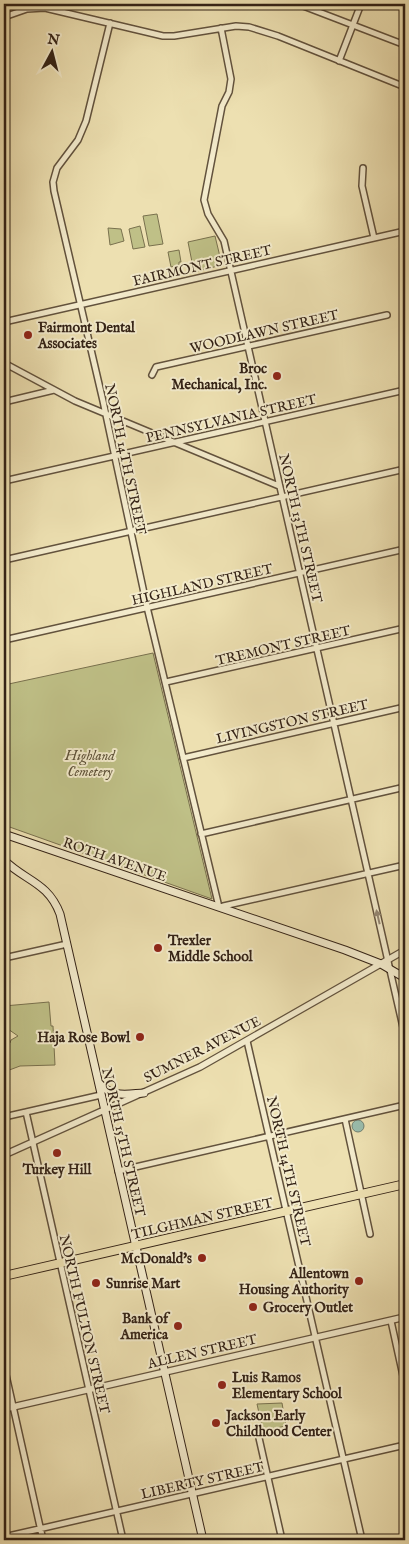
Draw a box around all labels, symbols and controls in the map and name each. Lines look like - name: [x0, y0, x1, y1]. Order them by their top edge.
- north arrow: [28, 28, 78, 78]
- text: N: [45, 30, 61, 50]
- street label: FAIRMONT STREET: [131, 241, 274, 291]
- street label: WOODLAWN STREET: [188, 306, 341, 358]
- place label: Fairmont Dental Associates: [37, 319, 136, 353]
- marker: Fairmont Dental Associates: [22, 329, 34, 341]
- place label: Broc Mechanical, Inc.: [171, 360, 267, 394]
- marker: Broc Mechanical, Inc.: [271, 370, 283, 382]
- street label: NORTH 14TH STREET: [100, 382, 150, 537]
- street label: PENNSYLVANIA STREET: [144, 390, 319, 447]
- street label: NORTH 13TH STREET: [274, 452, 326, 605]
- street label: HIGHLAND STREET: [130, 560, 275, 610]
- street label: TREMONT STREET: [214, 622, 353, 670]
- street label: LIVINGSTON STREET: [214, 696, 371, 748]
- park label: Highland Cemetery: [64, 747, 116, 781]
- street label: ROTH AVENUE: [60, 834, 169, 886]
- one-way arrow: [374, 909, 382, 924]
- place label: Trexler Middle School: [167, 932, 254, 966]
- marker: Trexler Middle School: [152, 942, 164, 954]
- street label: SUMNER AVENUE: [141, 1012, 264, 1087]
- place label: Haja Rose Bowl: [37, 1029, 131, 1047]
- marker: Haja Rose Bowl: [134, 1031, 146, 1043]
- street label: NORTH 15TH STREET: [97, 1066, 149, 1219]
- street label: NORTH 14TH STREET: [262, 1094, 314, 1249]
- marker: Turkey Hill: [51, 1147, 63, 1159]
- place label: Turkey Hill: [22, 1161, 92, 1179]
- street label: TILGHMAN STREET: [130, 1194, 275, 1244]
- street label: NORTH FULTON STREET: [55, 1233, 114, 1416]
- place label: McDonald's: [121, 1250, 192, 1268]
- marker: McDonald's: [196, 1252, 208, 1264]
- place label: Allentown Housing Authority: [239, 1265, 350, 1299]
- place label: Sunrise Mart: [106, 1275, 181, 1293]
- marker: Allentown Housing Authority: [353, 1275, 365, 1287]
- marker: Sunrise Mart: [90, 1277, 102, 1289]
- place label: Grocery Outlet: [263, 1299, 353, 1317]
- marker: Grocery Outlet: [247, 1301, 259, 1313]
- place label: Bank of America: [119, 1310, 171, 1344]
- marker: Bank of America: [172, 1320, 184, 1332]
- street label: ALLEN STREET: [145, 1330, 259, 1374]
- place label: Luis Ramos Elementary School: [232, 1369, 343, 1403]
- marker: Luis Ramos Elementary School: [216, 1379, 228, 1391]
- place label: Jackson Early Childhood Center: [224, 1407, 333, 1441]
- marker: Jackson Early Childhood Center: [210, 1417, 222, 1429]
- street label: LIBERTY STREET: [139, 1458, 266, 1504]

